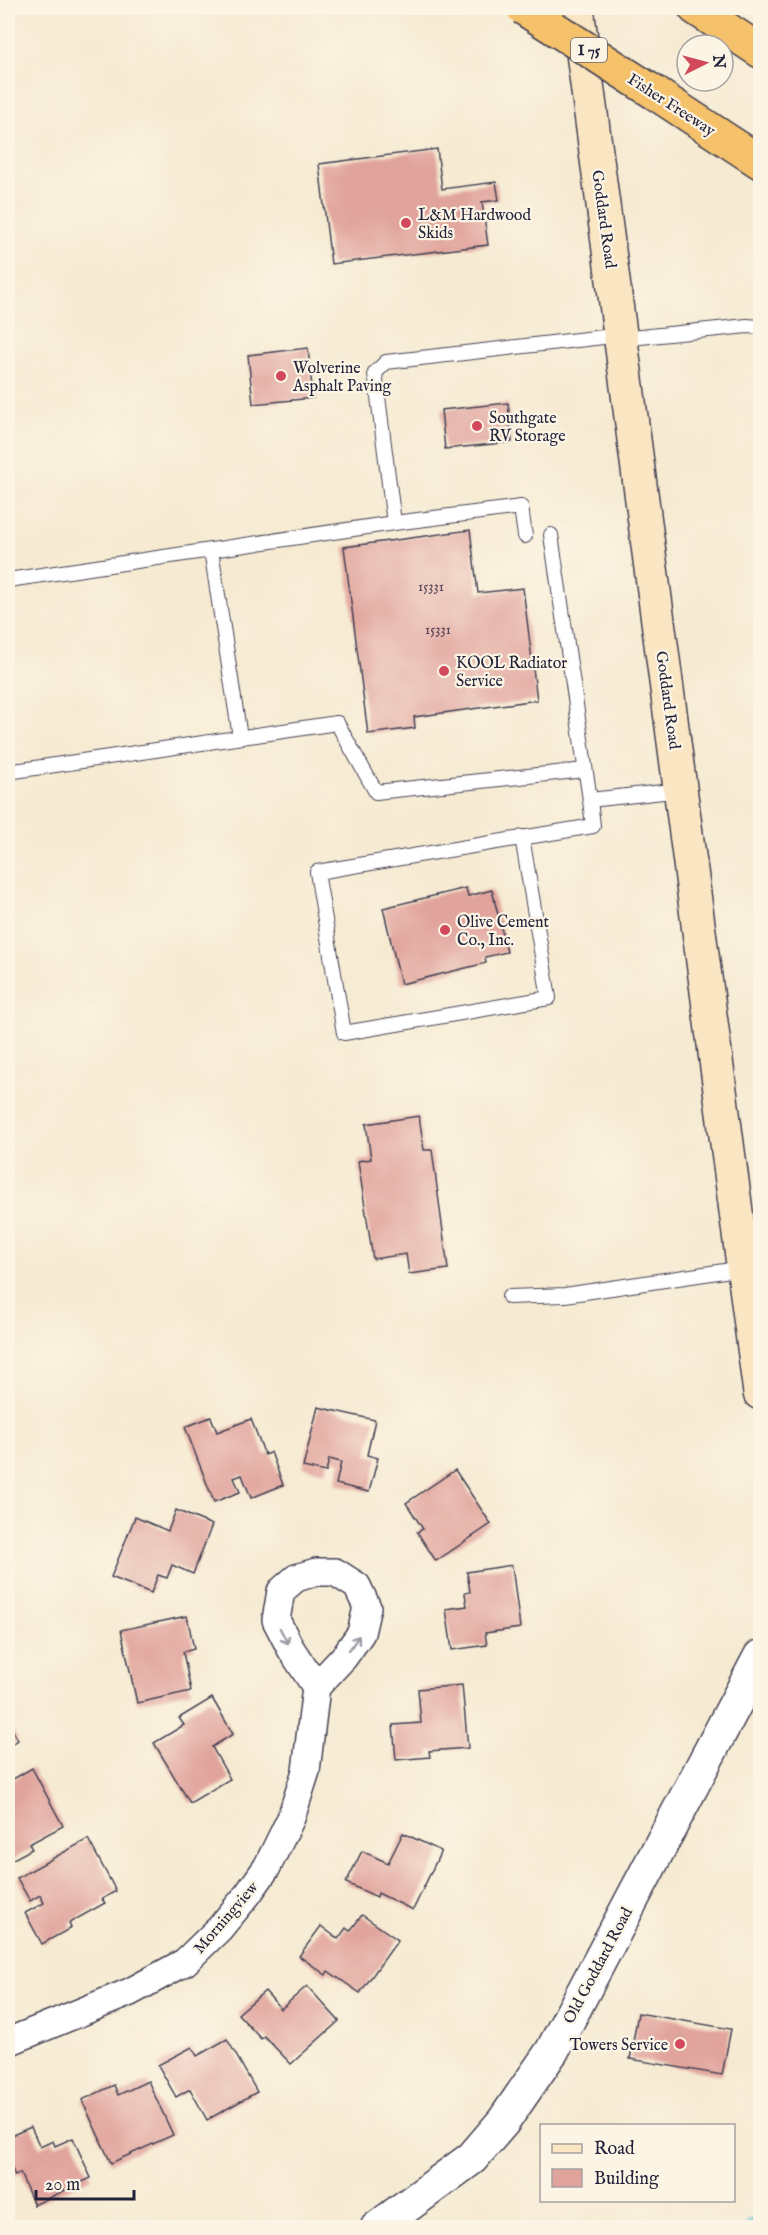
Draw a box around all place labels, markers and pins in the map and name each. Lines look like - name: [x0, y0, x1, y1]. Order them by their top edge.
- place label: L&M Hardwood Skids: [418, 206, 531, 244]
- marker: L&M Hardwood Skids: [399, 216, 413, 230]
- place label: Wolverine Asphalt Paving: [292, 359, 392, 397]
- marker: Wolverine Asphalt Paving: [274, 369, 288, 383]
- place label: Southgate RV Storage: [489, 409, 566, 447]
- marker: Southgate RV Storage: [470, 419, 484, 433]
- place label: KOOL Radiator Service: [456, 654, 567, 692]
- marker: KOOL Radiator Service: [437, 664, 451, 678]
- place label: Olive Cement Co., Inc.: [457, 913, 550, 951]
- marker: Olive Cement Co., Inc.: [438, 923, 452, 937]
- place label: Towers Service: [570, 2036, 668, 2056]
- marker: Towers Service: [673, 2037, 687, 2051]

